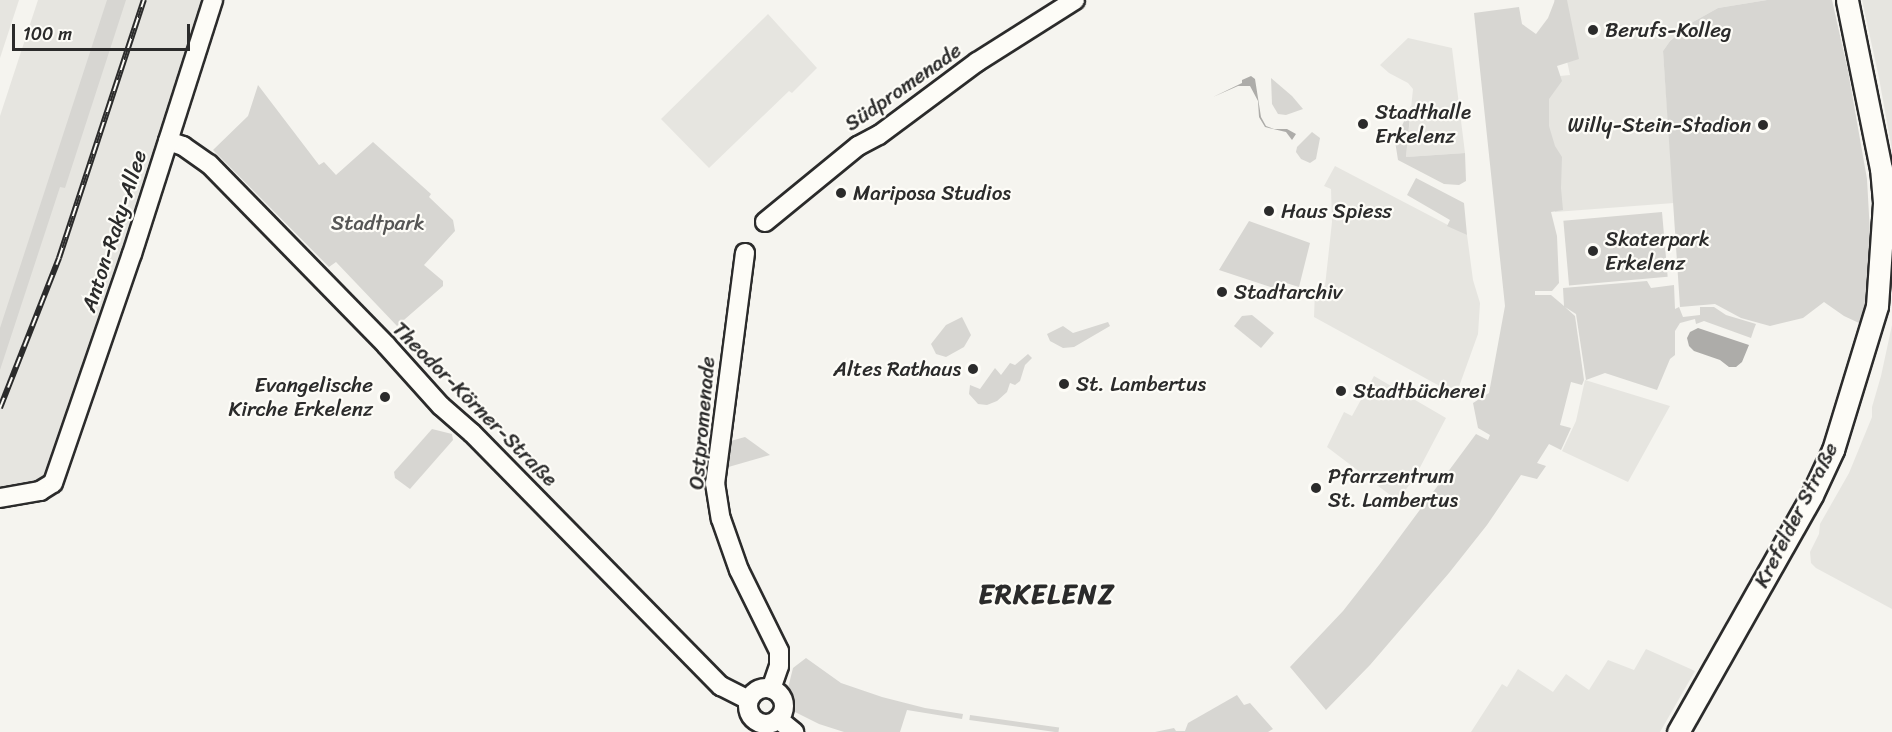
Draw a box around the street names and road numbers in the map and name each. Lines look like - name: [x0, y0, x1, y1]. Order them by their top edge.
- street label: Südpromenade: [840, 38, 966, 136]
- street label: Anton-Raky-Allee: [76, 147, 152, 315]
- street label: Theodor-Körner-Straße: [387, 316, 563, 492]
- street label: Ostpromenade: [684, 355, 720, 491]
- street label: Krefelder Straße: [1748, 438, 1844, 592]

